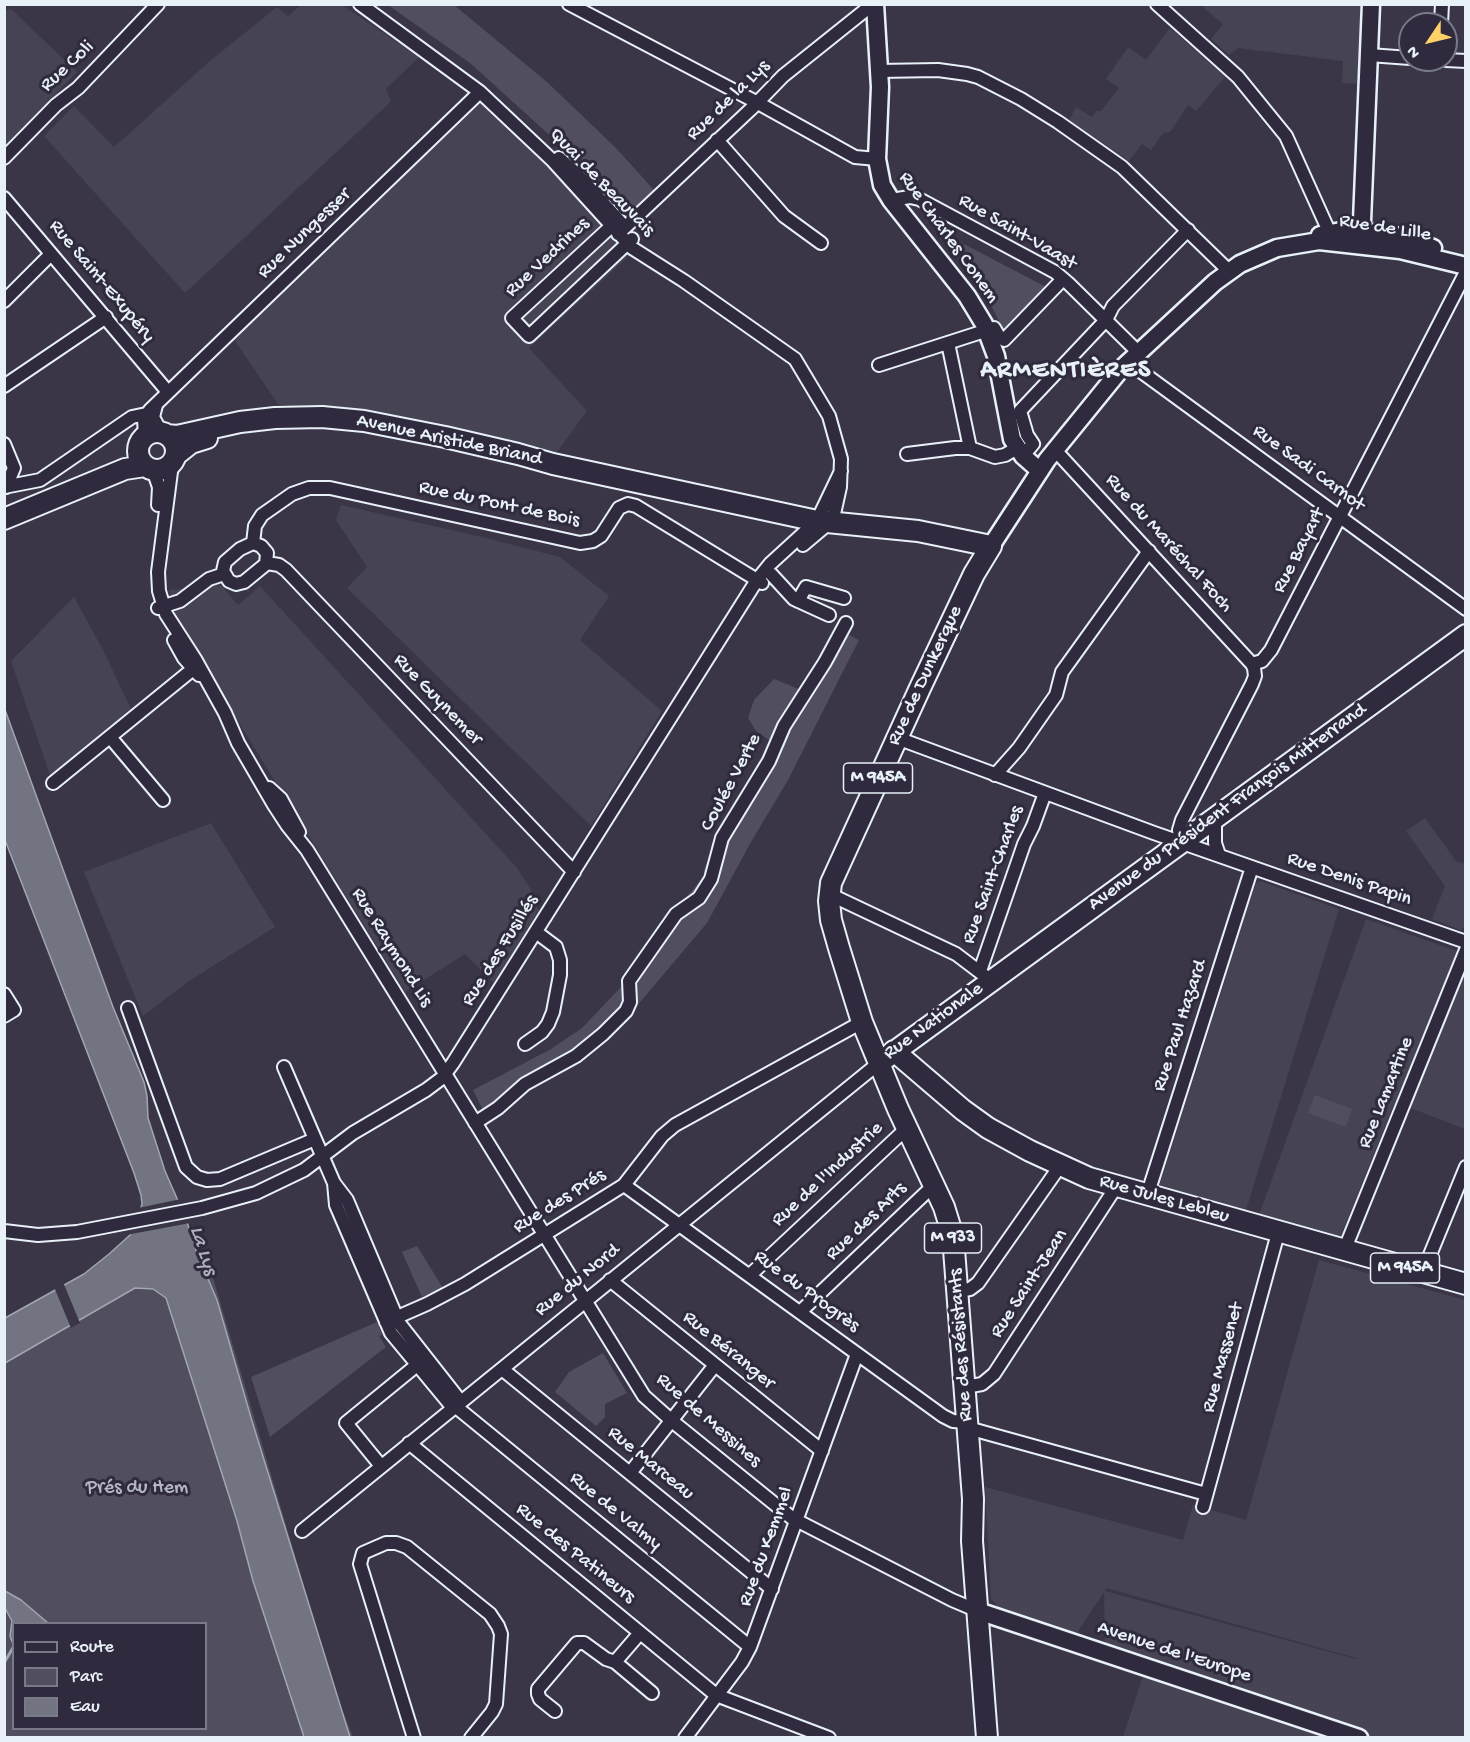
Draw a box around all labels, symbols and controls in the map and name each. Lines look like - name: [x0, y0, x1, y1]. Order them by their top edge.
- north arrow: [1398, 12, 1458, 72]
- street label: Rue Coli: [36, 36, 100, 98]
- text: N: [1404, 42, 1425, 61]
- street label: Rue de la Lys: [682, 55, 776, 147]
- street label: Quai de Beauvais: [543, 123, 659, 243]
- street label: Rue Charles Conem: [892, 168, 1004, 308]
- street label: Rue Nungesser: [253, 183, 357, 285]
- street label: Rue Saint-Vaast: [954, 189, 1080, 277]
- street label: Rue de Lille: [1337, 210, 1433, 248]
- street label: Rue Vedrines: [501, 213, 595, 303]
- street label: Rue Saint-Exupéry: [43, 216, 159, 348]
- district label: ARMENTIÈRES: [980, 356, 1152, 388]
- street label: Avenue Aristide Briand: [354, 410, 544, 472]
- street label: Rue Sadi Carnot: [1247, 420, 1369, 518]
- street label: Rue du Maréchal Foch: [1099, 469, 1237, 619]
- street label: Rue du Pont de Bois: [416, 476, 582, 534]
- street label: Rue Bayart: [1268, 504, 1332, 598]
- street label: Rue de Dunkerque: [883, 602, 969, 750]
- street label: Rue Guynemer: [387, 649, 487, 751]
- street label: Avenue du Président François Mitterrand: [1084, 699, 1372, 917]
- street label: Coulée Verte: [696, 730, 768, 836]
- road number: M 945A: [844, 763, 912, 793]
- street label: Rue Saint-Charles: [958, 803, 1030, 947]
- street label: Rue Denis Papin: [1284, 847, 1414, 913]
- street label: Rue Raymond Lis: [345, 884, 437, 1012]
- street label: Rue des Fusillés: [457, 891, 545, 1011]
- street label: Rue Paul Hazard: [1148, 957, 1214, 1095]
- street label: Rue Nationale: [879, 978, 989, 1066]
- street label: Rue Lamartine: [1354, 1034, 1420, 1152]
- street label: Rue de l'Industrie: [767, 1117, 889, 1233]
- street label: Rue des Prés: [509, 1164, 611, 1240]
- street label: Rue Jules Lebleu: [1096, 1170, 1232, 1230]
- street label: Rue des Arts: [821, 1177, 913, 1267]
- water label: La Lys: [182, 1223, 222, 1279]
- road number: M 933: [924, 1223, 982, 1253]
- street label: Rue Saint-Jean: [986, 1225, 1074, 1343]
- street label: Rue du Nord: [530, 1239, 626, 1323]
- street label: Rue du Progrès: [748, 1245, 864, 1339]
- road number: M 945A: [1370, 1253, 1440, 1283]
- street label: Rue des Résistants: [945, 1268, 979, 1422]
- street label: Rue Massenet: [1198, 1300, 1250, 1416]
- street label: Rue Béranger: [677, 1306, 779, 1396]
- street label: Rue de Messines: [650, 1369, 766, 1473]
- street label: Rue Marceau: [602, 1422, 698, 1506]
- street label: Rue de Valmy: [564, 1467, 666, 1557]
- park label: Prés du Hem: [86, 1477, 188, 1501]
- street label: Rue du Kemmel: [734, 1484, 800, 1610]
- street label: Rue des Patineurs: [510, 1498, 640, 1610]
- street label: Avenue de l'Europe: [1094, 1617, 1254, 1689]
- legend: [12, 1622, 207, 1730]
- text: Route: [70, 1637, 114, 1658]
- text: Parc: [70, 1667, 102, 1688]
- text: Eau: [70, 1697, 100, 1718]

